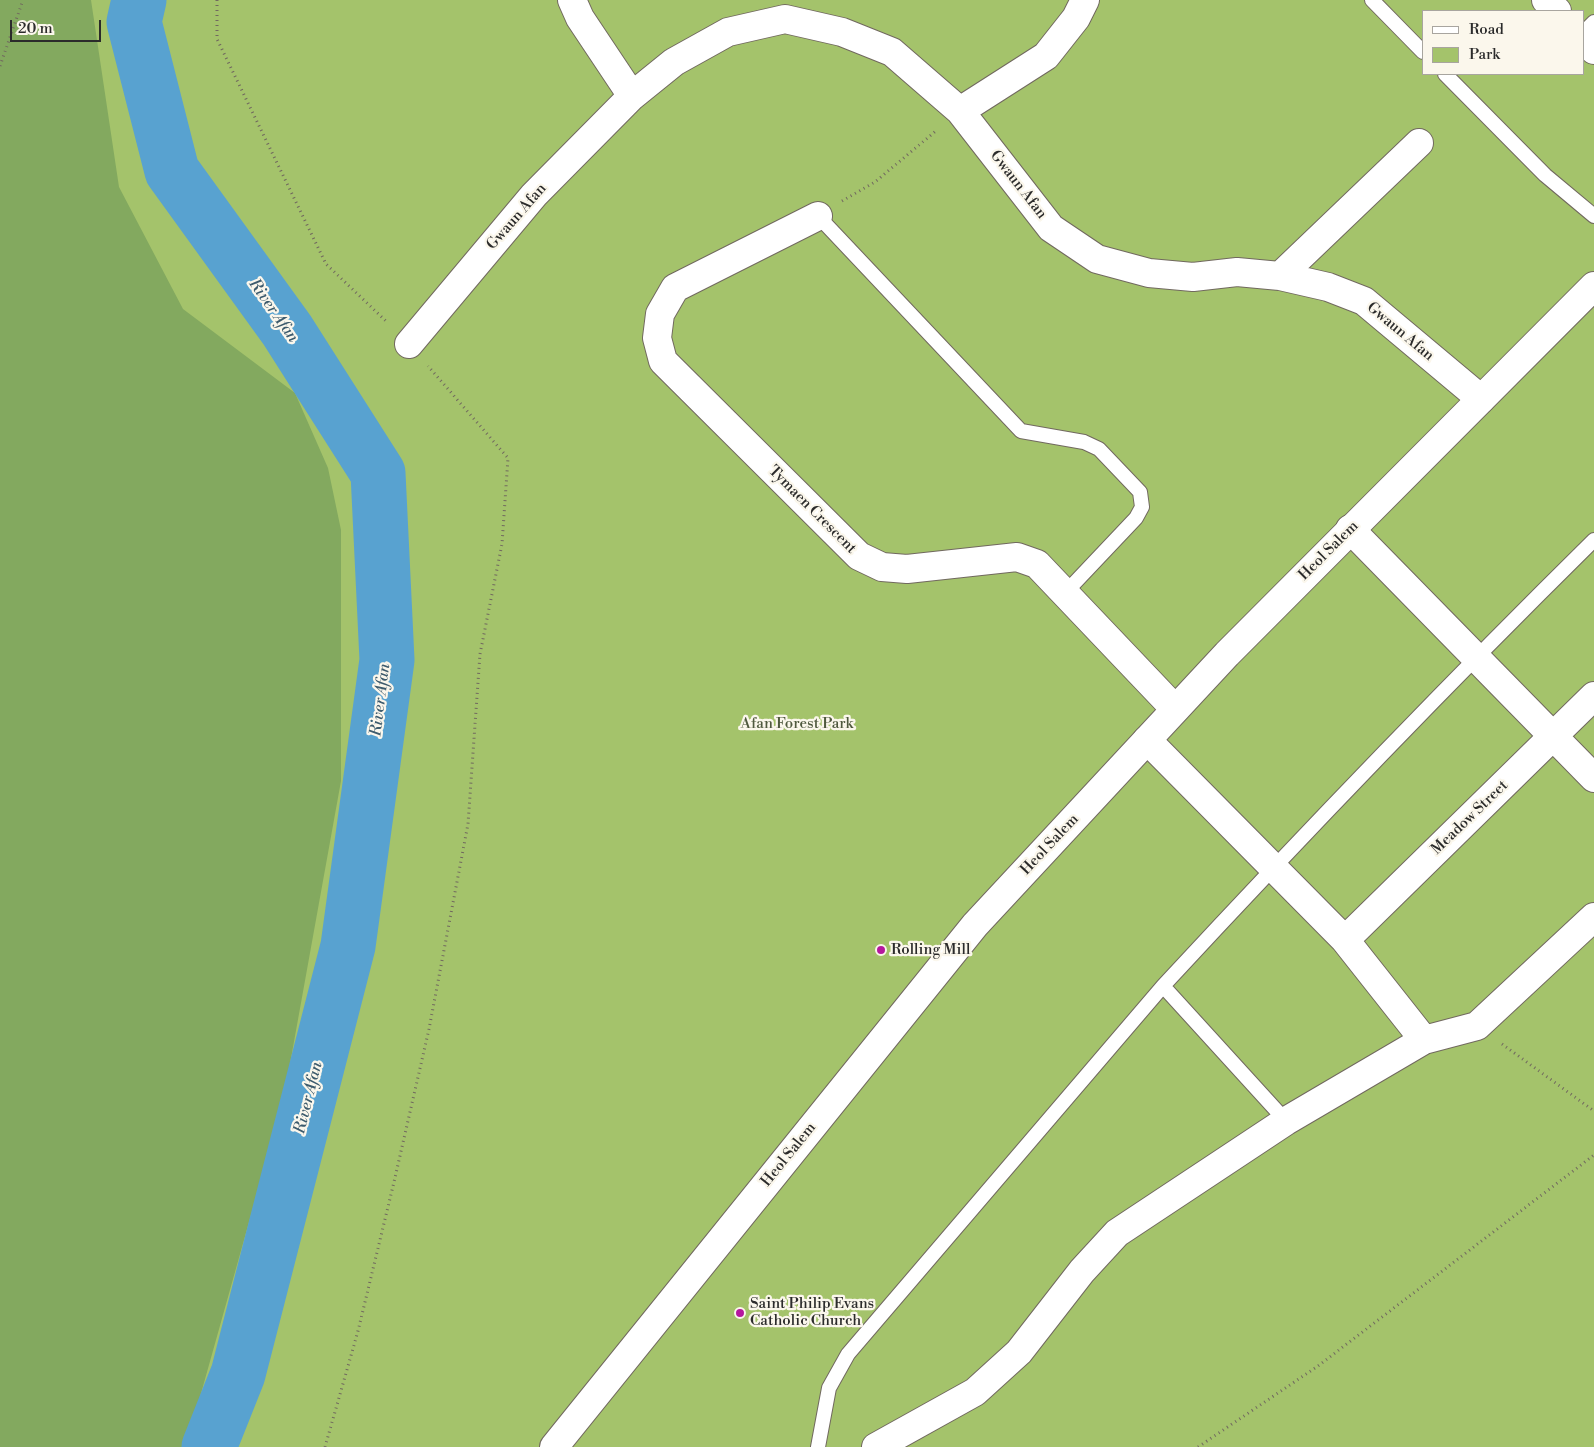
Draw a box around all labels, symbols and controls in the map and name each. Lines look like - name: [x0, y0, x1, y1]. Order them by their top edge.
- scale bar: [12, 10, 104, 42]
- legend: [1422, 10, 1584, 75]
- text: 20 m: [18, 19, 53, 38]
- text: Road: [1469, 20, 1504, 39]
- text: Park: [1469, 45, 1500, 64]
- street label: Gwaun Afan: [986, 147, 1050, 223]
- street label: Gwaun Afan: [483, 180, 551, 254]
- water label: River Afan: [244, 275, 302, 347]
- street label: Gwaun Afan: [1363, 299, 1437, 365]
- street label: Tymaen Crescent: [764, 462, 860, 558]
- street label: Heol Salem: [1295, 517, 1363, 585]
- water label: River Afan: [367, 662, 395, 738]
- park label: Afan Forest Park: [741, 715, 853, 733]
- street label: Meadow Street: [1428, 777, 1512, 859]
- street label: Heol Salem: [1017, 811, 1083, 879]
- place label: Rolling Mill: [891, 941, 970, 959]
- marker: Rolling Mill: [875, 944, 887, 956]
- water label: River Afan: [291, 1060, 327, 1136]
- street label: Heol Salem: [758, 1119, 820, 1191]
- place label: Saint Philip Evans Catholic Church: [750, 1295, 874, 1330]
- marker: Saint Philip Evans Catholic Church: [734, 1307, 746, 1319]

